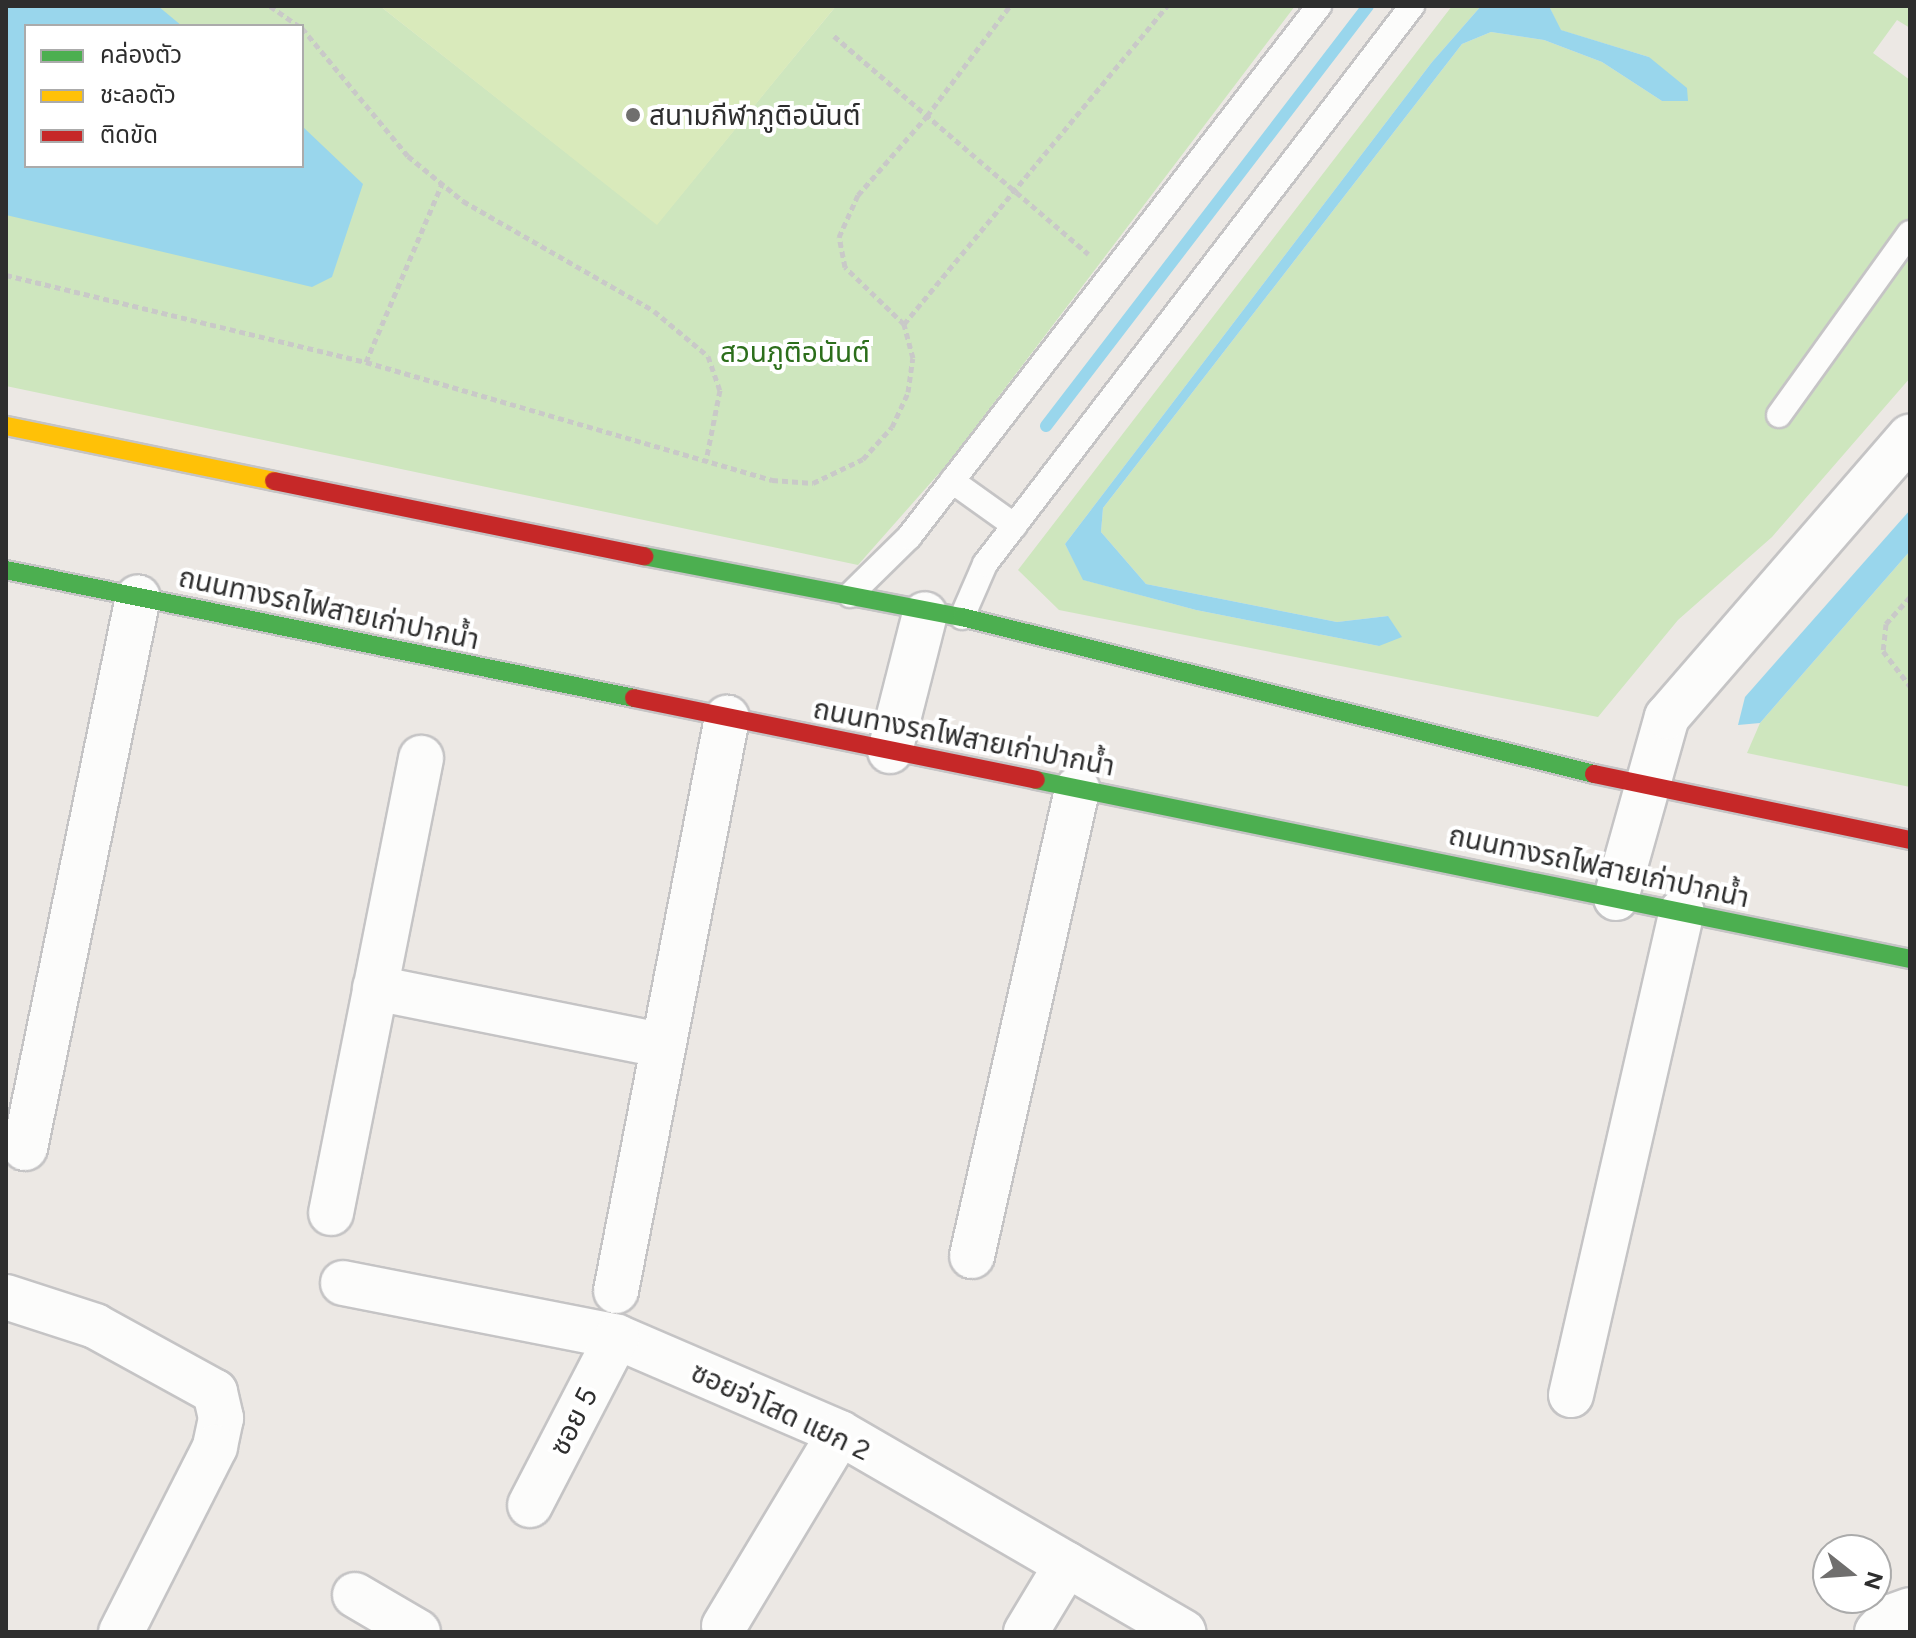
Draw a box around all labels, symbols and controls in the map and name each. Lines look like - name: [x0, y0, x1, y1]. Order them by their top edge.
- legend: [24, 24, 304, 168]
- text: คล่องตัว: [100, 40, 182, 69]
- text: ชะลอตัว: [100, 80, 176, 109]
- place label: สนามกีฬาภูติอนันต์: [649, 98, 861, 132]
- marker: สนามกีฬาภูติอนันต์: [624, 106, 642, 124]
- text: ติดขัด: [100, 120, 158, 149]
- park label: สวนภูติอนันต์: [720, 335, 870, 369]
- street label: ถนนทางรถไฟสายเก่าปากน้ำ: [176, 560, 482, 656]
- street label: ถนนทางรถไฟสายเก่าปากน้ำ: [810, 691, 1118, 783]
- street label: ถนนทางรถไฟสายเก่าปากน้ำ: [1446, 818, 1752, 914]
- street label: ซอยจ่าโสด แยก 2: [686, 1355, 876, 1467]
- street label: ซอย 5: [542, 1382, 604, 1460]
- north arrow: [1812, 1534, 1892, 1614]
- text: N: [1858, 1568, 1889, 1593]

